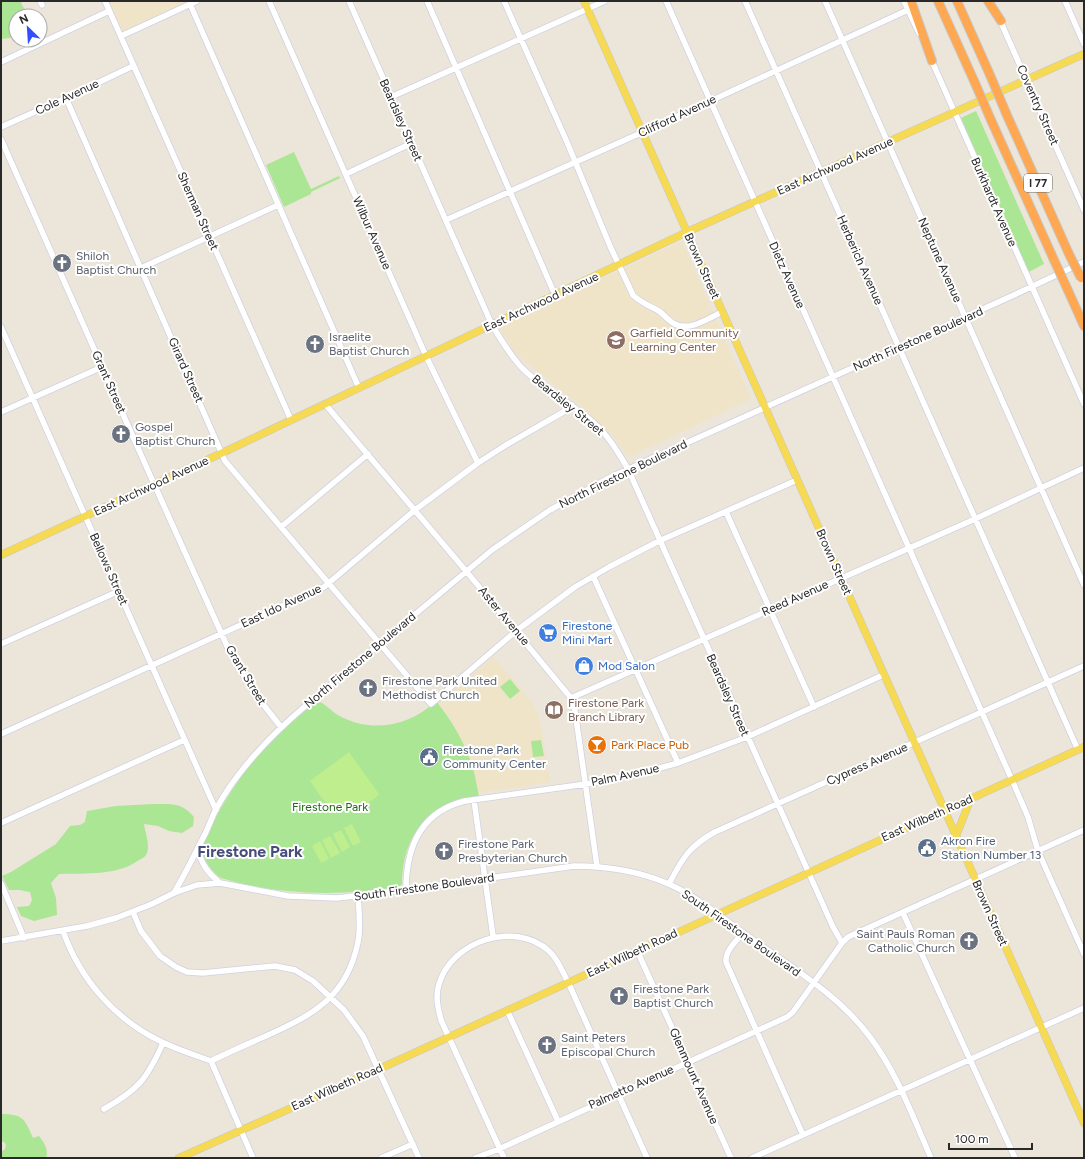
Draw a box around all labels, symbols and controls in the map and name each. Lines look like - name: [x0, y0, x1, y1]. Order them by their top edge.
- north arrow: [8, 8, 48, 48]
- text: N: [17, 12, 31, 27]
- street label: Coventry Street: [1014, 63, 1062, 148]
- street label: Cole Avenue: [33, 76, 101, 118]
- street label: Beardsley Street: [377, 77, 426, 164]
- street label: Clifford Avenue: [636, 92, 719, 140]
- street label: East Archwood Avenue: [775, 134, 896, 198]
- street label: Burkhardt Avenue: [968, 155, 1020, 249]
- street label: Sherman Street: [174, 170, 222, 253]
- road number: I 77: [1024, 174, 1052, 192]
- street label: Wilbur Avenue: [350, 194, 394, 272]
- street label: Herberich Avenue: [834, 213, 886, 307]
- street label: Neptune Avenue: [915, 216, 965, 305]
- street label: Brown Street: [681, 231, 723, 302]
- street label: Dietz Avenue: [766, 239, 808, 311]
- place label: Shiloh Baptist Church: [76, 249, 157, 277]
- church icon: Shiloh Baptist Church: [51, 252, 73, 274]
- street label: East Archwood Avenue: [481, 269, 601, 335]
- street label: North Firestone Boulevard: [851, 304, 985, 374]
- place label: Garfield Community Learning Center: [630, 326, 739, 354]
- school or university icon: Garfield Community Learning Center: [605, 329, 627, 351]
- place label: Israelite Baptist Church: [329, 330, 410, 358]
- church icon: Israelite Baptist Church: [304, 333, 326, 355]
- street label: Girard Street: [165, 335, 207, 405]
- street label: Grant Street: [89, 349, 129, 416]
- street label: Beardsley Street: [529, 372, 607, 439]
- place label: Gospel Baptist Church: [135, 420, 216, 448]
- church icon: Gospel Baptist Church: [110, 423, 132, 445]
- street label: North Firestone Boulevard: [557, 437, 689, 511]
- street label: East Archwood Avenue: [91, 453, 211, 519]
- street label: Brown Street: [813, 527, 855, 598]
- street label: Bellows Street: [87, 531, 131, 608]
- street label: Reed Avenue: [760, 577, 831, 619]
- street label: East Ido Avenue: [239, 581, 324, 631]
- street label: Aster Avenue: [475, 584, 533, 649]
- street label: North Firestone Boulevard: [301, 609, 419, 711]
- place label: Firestone Mini Mart: [562, 619, 613, 647]
- supermarket icon: Firestone Mini Mart: [537, 622, 559, 644]
- street label: Grant Street: [223, 643, 270, 708]
- street label: Beardsley Street: [704, 652, 753, 739]
- shop icon: Mod Salon: [573, 655, 595, 677]
- place label: Mod Salon: [598, 659, 655, 673]
- place label: Firestone Park United Methodist Church: [382, 674, 497, 702]
- church icon: Firestone Park United Methodist Church: [357, 677, 379, 699]
- place label: Firestone Park Branch Library: [568, 696, 646, 724]
- library icon: Firestone Park Branch Library: [543, 699, 565, 721]
- bar icon: Park Place Pub: [586, 734, 608, 756]
- place label: Park Place Pub: [611, 738, 689, 752]
- street label: Cypress Avenue: [824, 740, 910, 788]
- place label: Firestone Park Community Center: [443, 743, 546, 771]
- public building icon: Firestone Park Community Center: [418, 746, 440, 768]
- street label: Palm Avenue: [590, 761, 661, 789]
- street label: East Wilbeth Road: [879, 792, 975, 844]
- park label: Firestone Park: [292, 800, 368, 814]
- place label: Akron Fire Station Number 13: [941, 834, 1041, 862]
- place label: Firestone Park Presbyterian Church: [458, 837, 568, 865]
- public building icon: Akron Fire Station Number 13: [916, 837, 938, 859]
- church icon: Firestone Park Presbyterian Church: [433, 840, 455, 862]
- district label: Firestone Park: [197, 842, 303, 861]
- street label: South Firestone Boulevard: [353, 870, 495, 904]
- street label: Brown Street: [969, 878, 1011, 949]
- street label: South Firestone Boulevard: [679, 887, 803, 979]
- street label: East Wilbeth Road: [584, 926, 680, 980]
- place label: Saint Pauls Roman Catholic Church: [856, 927, 955, 955]
- church icon: Saint Pauls Roman Catholic Church: [958, 930, 980, 952]
- place label: Firestone Park Baptist Church: [633, 982, 714, 1010]
- church icon: Firestone Park Baptist Church: [608, 985, 630, 1007]
- street label: Glenmount Avenue: [667, 1026, 722, 1127]
- place label: Saint Peters Episcopal Church: [561, 1031, 655, 1059]
- church icon: Saint Peters Episcopal Church: [536, 1034, 558, 1056]
- street label: East Wilbeth Road: [289, 1061, 385, 1113]
- street label: Palmetto Avenue: [586, 1062, 676, 1112]
- scale bar: [949, 1125, 1032, 1151]
- text: 100 m: [955, 1132, 989, 1146]

